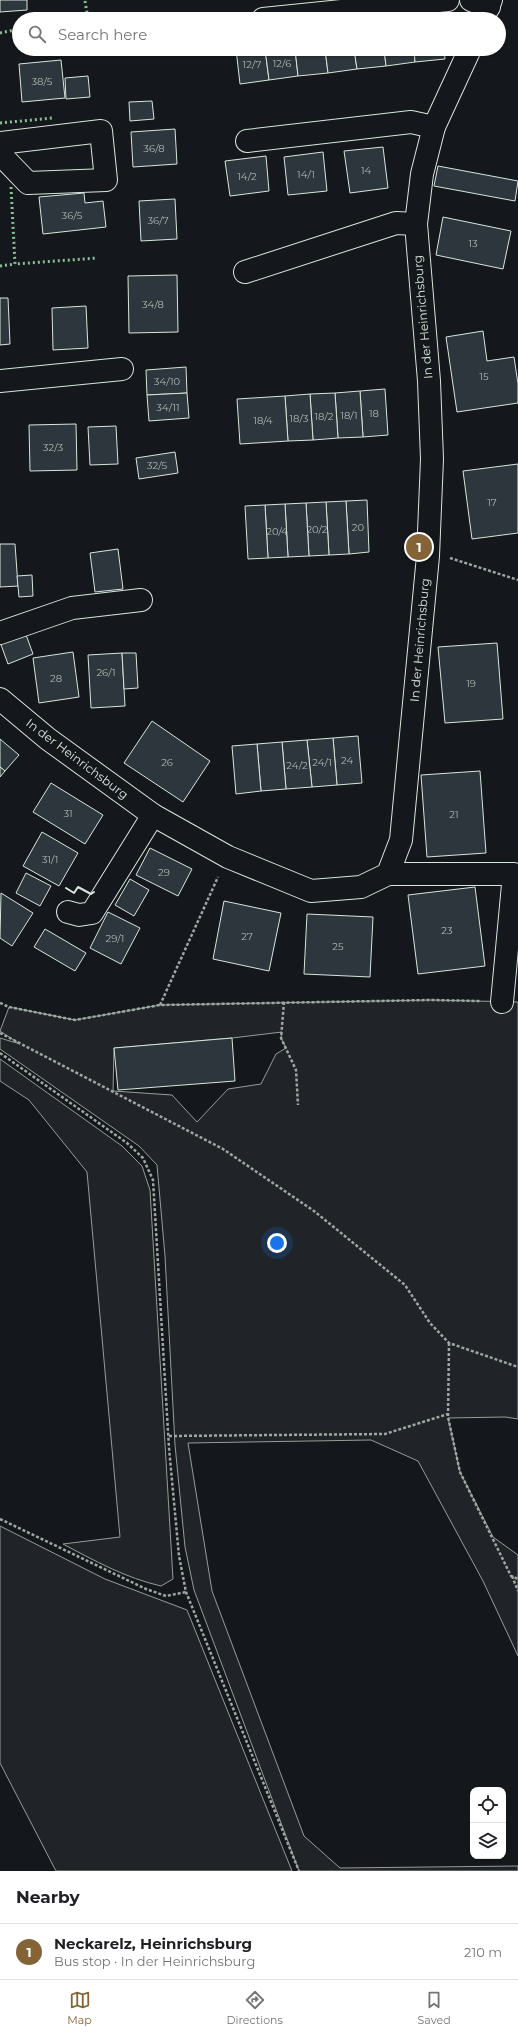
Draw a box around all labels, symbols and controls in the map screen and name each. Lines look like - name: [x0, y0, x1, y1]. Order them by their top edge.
- search box: [12, 12, 506, 56]
- icon: search: [26, 23, 48, 45]
- text: Search here: [58, 25, 147, 44]
- house number: 12/6: [273, 57, 291, 70]
- house number: 12/7: [243, 58, 261, 71]
- house number: 38/5: [31, 75, 53, 88]
- house number: 36/8: [143, 142, 165, 155]
- house number: 14: [361, 164, 371, 177]
- house number: 14/1: [297, 168, 315, 181]
- house number: 14/2: [237, 170, 257, 183]
- house number: 36/5: [62, 209, 83, 222]
- house number: 36/7: [147, 214, 169, 227]
- house number: 13: [468, 237, 478, 250]
- street label: In der Heinrichsburg: [410, 255, 435, 380]
- house number: 34/8: [142, 298, 164, 311]
- house number: 15: [479, 370, 489, 383]
- house number: 34/10: [154, 375, 181, 388]
- house number: 34/11: [156, 401, 180, 414]
- house number: 18: [369, 407, 379, 420]
- house number: 18/1: [340, 409, 358, 422]
- house number: 18/2: [314, 410, 334, 423]
- house number: 18/3: [290, 412, 309, 425]
- house number: 18/4: [253, 414, 273, 427]
- house number: 32/3: [43, 441, 64, 454]
- house number: 32/5: [147, 459, 168, 472]
- house number: 17: [487, 496, 497, 509]
- house number: 20: [352, 521, 365, 534]
- house number: 20/2: [306, 523, 328, 536]
- house number: 20/4: [266, 525, 288, 538]
- pin: 1: [406, 532, 432, 562]
- street label: In der Heinrichsburg: [407, 577, 432, 702]
- house number: 26/1: [96, 666, 116, 679]
- house number: 28: [50, 672, 62, 685]
- house number: 19: [466, 677, 476, 690]
- street label: In der Heinrichsburg: [23, 715, 131, 802]
- house number: 24: [341, 754, 353, 767]
- house number: 26: [161, 756, 173, 769]
- house number: 24/1: [312, 756, 332, 769]
- house number: 24/2: [286, 759, 308, 772]
- house number: 31: [63, 807, 73, 820]
- house number: 21: [449, 808, 459, 821]
- house number: 31/1: [42, 853, 58, 866]
- house number: 29: [158, 866, 170, 879]
- house number: 23: [441, 924, 453, 937]
- house number: 27: [241, 930, 253, 943]
- house number: 29/1: [106, 932, 124, 945]
- house number: 25: [332, 940, 344, 953]
- your location: [267, 1233, 287, 1253]
- map controls: [470, 1787, 506, 1859]
- button: locate: [470, 1787, 506, 1823]
- button: layers: [470, 1823, 506, 1859]
- text: Nearby: [16, 1887, 80, 1907]
- text: Neckarelz, Heinrichsburg: [54, 1934, 252, 1953]
- text: 1: [26, 1944, 32, 1960]
- text: 210 m: [464, 1944, 502, 1960]
- text: Bus stop · In der Heinrichsburg: [54, 1953, 255, 1969]
- tab: Map: [67, 1989, 92, 2027]
- tab: Directions: [227, 1989, 283, 2027]
- tab: Saved: [418, 1989, 451, 2027]

